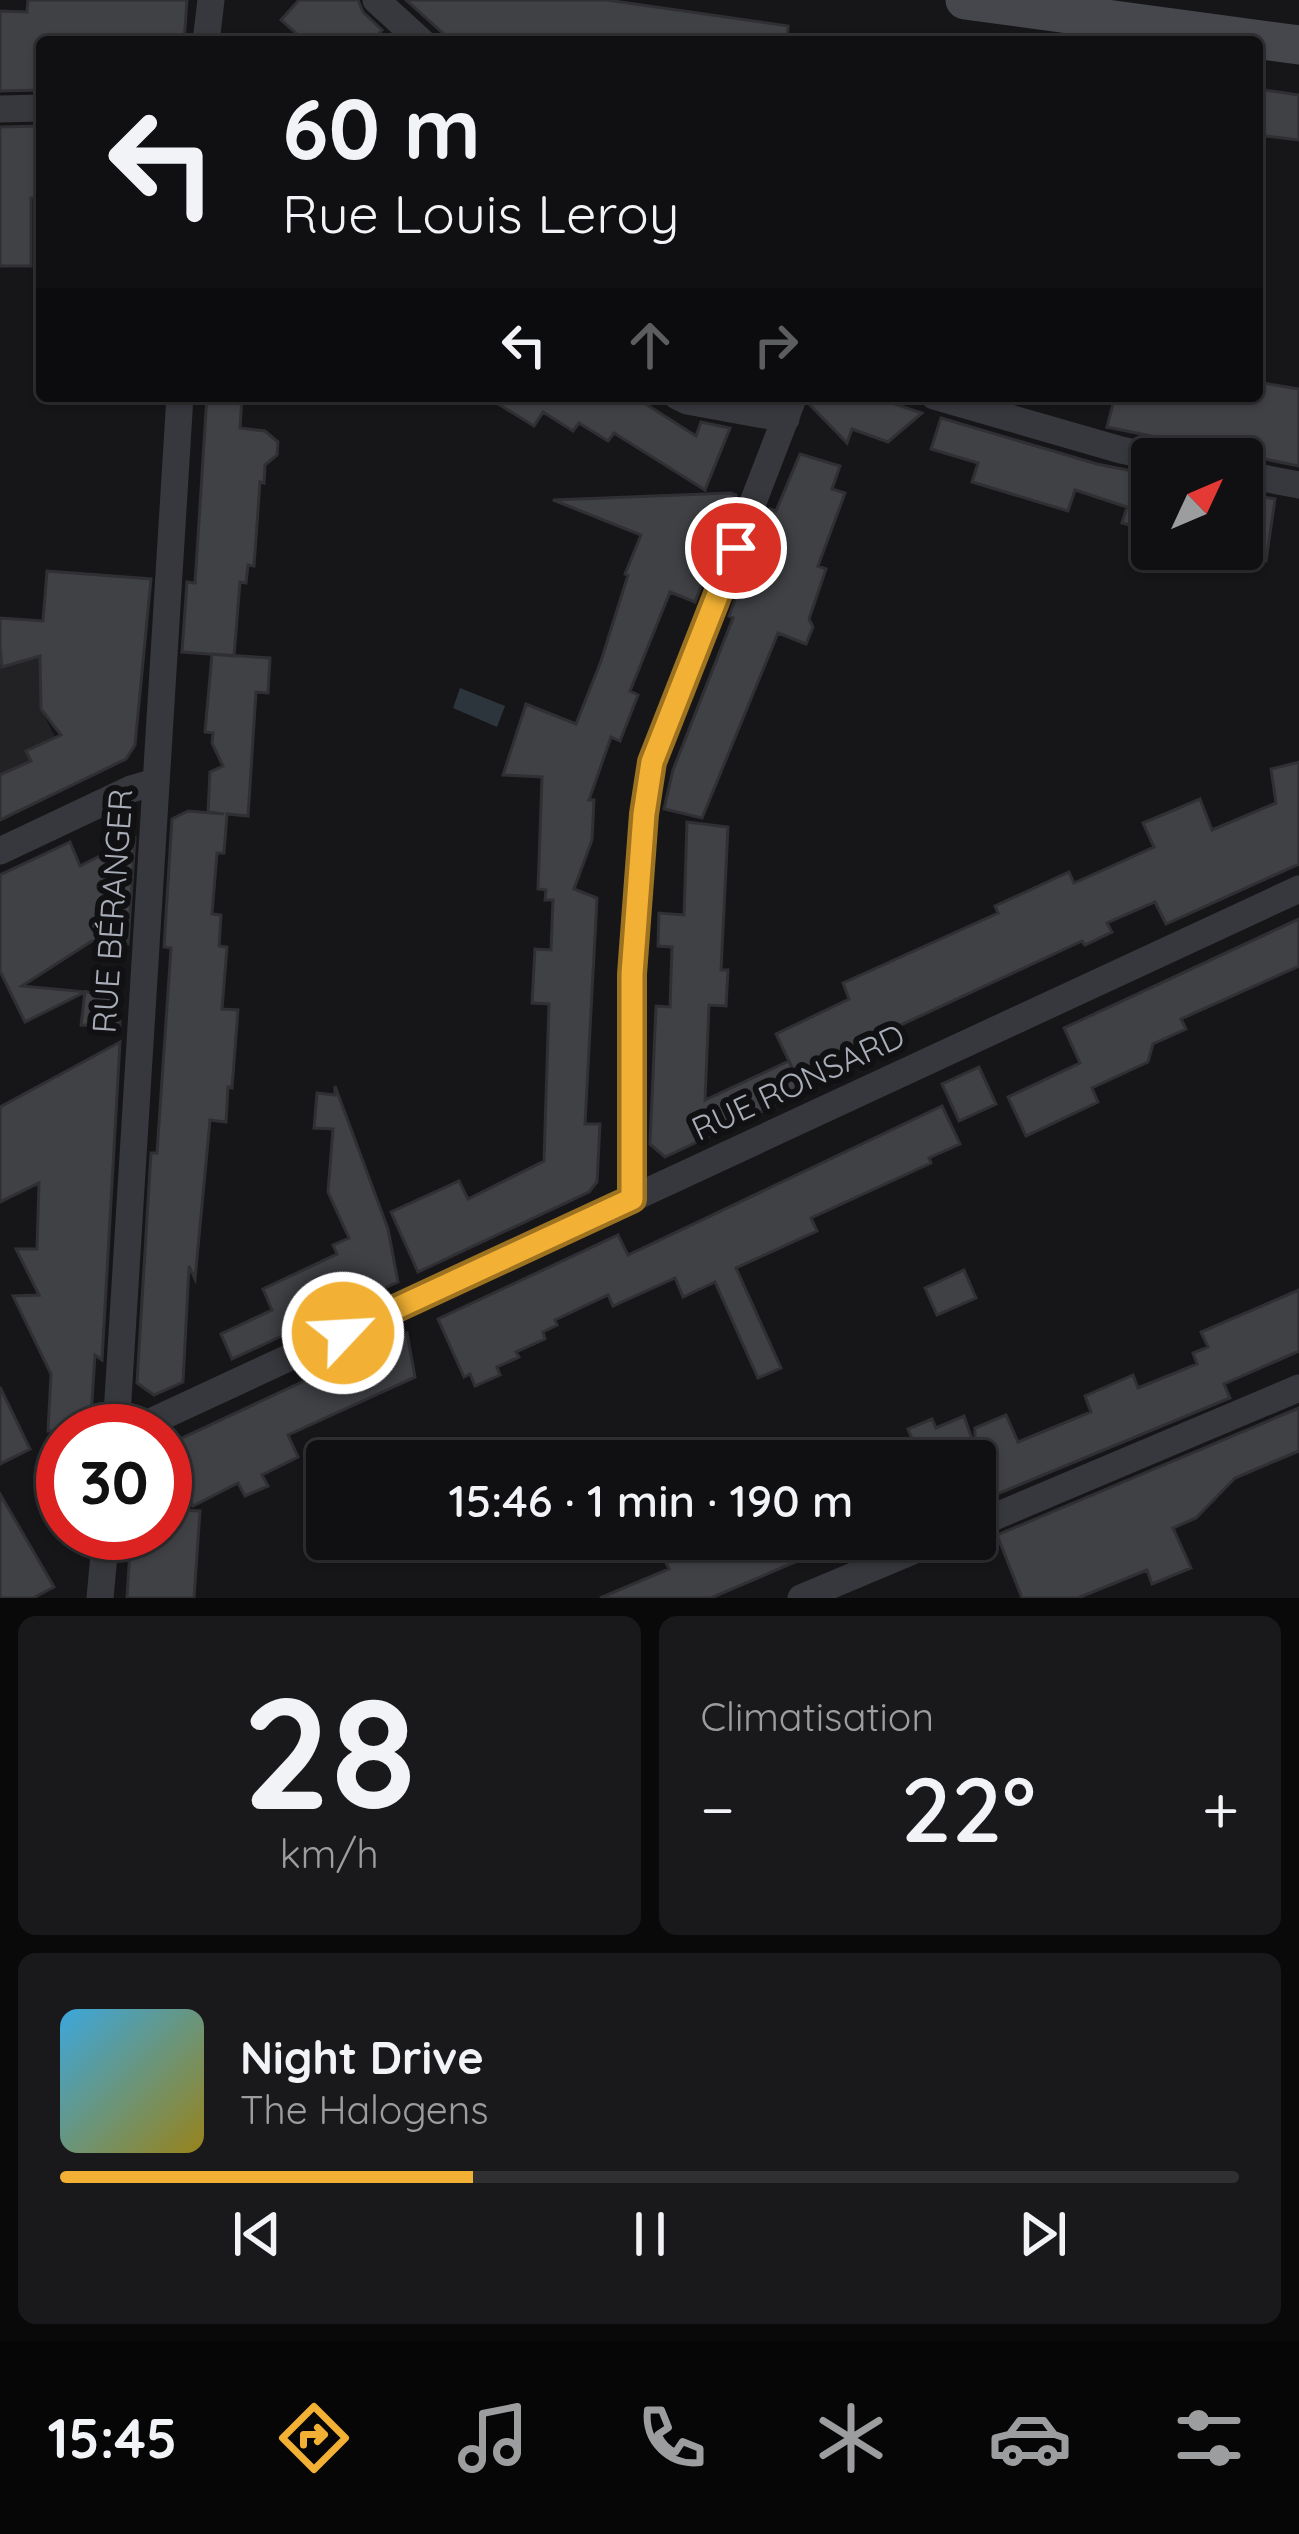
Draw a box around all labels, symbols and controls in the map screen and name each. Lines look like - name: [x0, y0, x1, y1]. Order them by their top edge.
- text: 60 m: [282, 75, 481, 180]
- icon: left: [84, 84, 240, 240]
- text: Rue Louis Leroy: [282, 179, 679, 247]
- icon: left: [491, 312, 557, 378]
- icon: ahead: [617, 312, 683, 378]
- icon: right: [743, 312, 809, 378]
- north arrow: [1131, 438, 1263, 570]
- map controls: [1131, 438, 1263, 570]
- pin: [685, 497, 787, 599]
- icon: arrive: [703, 515, 769, 581]
- street label: RUE BÉRANGER: [83, 787, 140, 1034]
- street label: RUE RONSARD: [685, 1014, 911, 1149]
- position arrow: [280, 1270, 406, 1396]
- speed limit sign: 30: [36, 1404, 192, 1560]
- text: 15:46 · 1 min · 190 m: [449, 1472, 853, 1528]
- text: 28: [242, 1653, 416, 1848]
- text: Climatisation: [701, 1692, 934, 1741]
- text: 22°: [901, 1752, 1036, 1865]
- text: −: [701, 1767, 735, 1850]
- text: +: [1202, 1767, 1239, 1850]
- text: km/h: [280, 1829, 379, 1878]
- text: Night Drive: [240, 2029, 484, 2085]
- text: The Halogens: [240, 2085, 489, 2134]
- icon: previous: [224, 2201, 290, 2267]
- icon: pause: [617, 2201, 683, 2267]
- icon: next: [1010, 2201, 1076, 2267]
- icon: directions: [272, 2396, 356, 2480]
- icon: music: [451, 2396, 535, 2480]
- icon: phone: [630, 2396, 714, 2480]
- icon: climate: [809, 2396, 893, 2480]
- icon: car: [988, 2396, 1072, 2480]
- icon: filters: [1167, 2396, 1251, 2480]
- text: 15:45: [48, 2404, 177, 2472]

